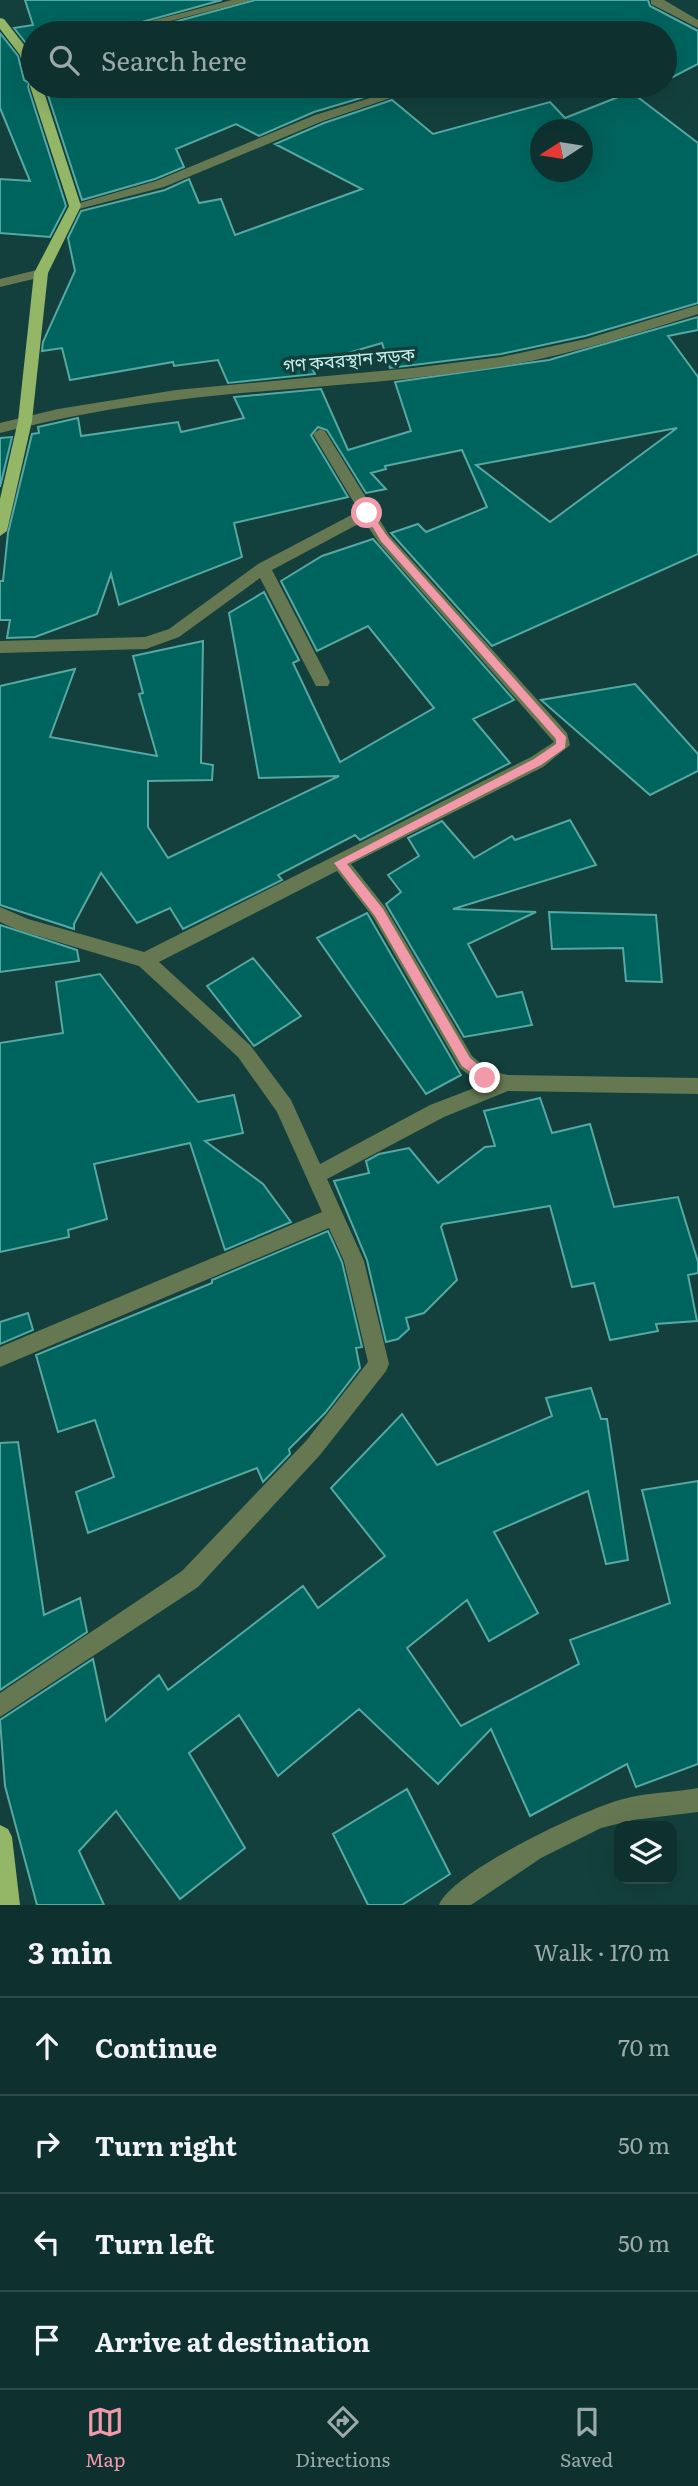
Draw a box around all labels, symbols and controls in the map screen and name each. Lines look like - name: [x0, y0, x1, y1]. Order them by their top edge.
- search box: [21, 21, 677, 98]
- text: Search here: [101, 40, 247, 79]
- icon: search: [45, 41, 83, 79]
- north arrow: [530, 119, 593, 182]
- street label: গণ কবরস্থান সড়ক: [282, 340, 416, 378]
- route start: [351, 497, 382, 528]
- route end: [469, 1062, 500, 1093]
- map controls: [614, 1821, 677, 1884]
- button: layers: [614, 1821, 677, 1884]
- text: 3 min: [28, 1929, 112, 1973]
- text: Walk · 170 m: [534, 1934, 670, 1968]
- icon: ahead: [28, 2027, 66, 2065]
- text: Continue: [95, 2027, 217, 2066]
- text: 70 m: [618, 2029, 670, 2063]
- icon: right: [28, 2125, 66, 2163]
- text: Turn right: [95, 2125, 237, 2164]
- text: 50 m: [618, 2127, 670, 2161]
- icon: left: [28, 2223, 66, 2261]
- text: Turn left: [95, 2223, 214, 2262]
- text: 50 m: [618, 2225, 670, 2259]
- icon: arrive: [28, 2321, 66, 2359]
- text: Arrive at destination: [95, 2321, 370, 2360]
- tab: Map: [85, 2403, 125, 2473]
- tab: Directions: [295, 2403, 390, 2473]
- tab: Saved: [560, 2403, 613, 2473]

